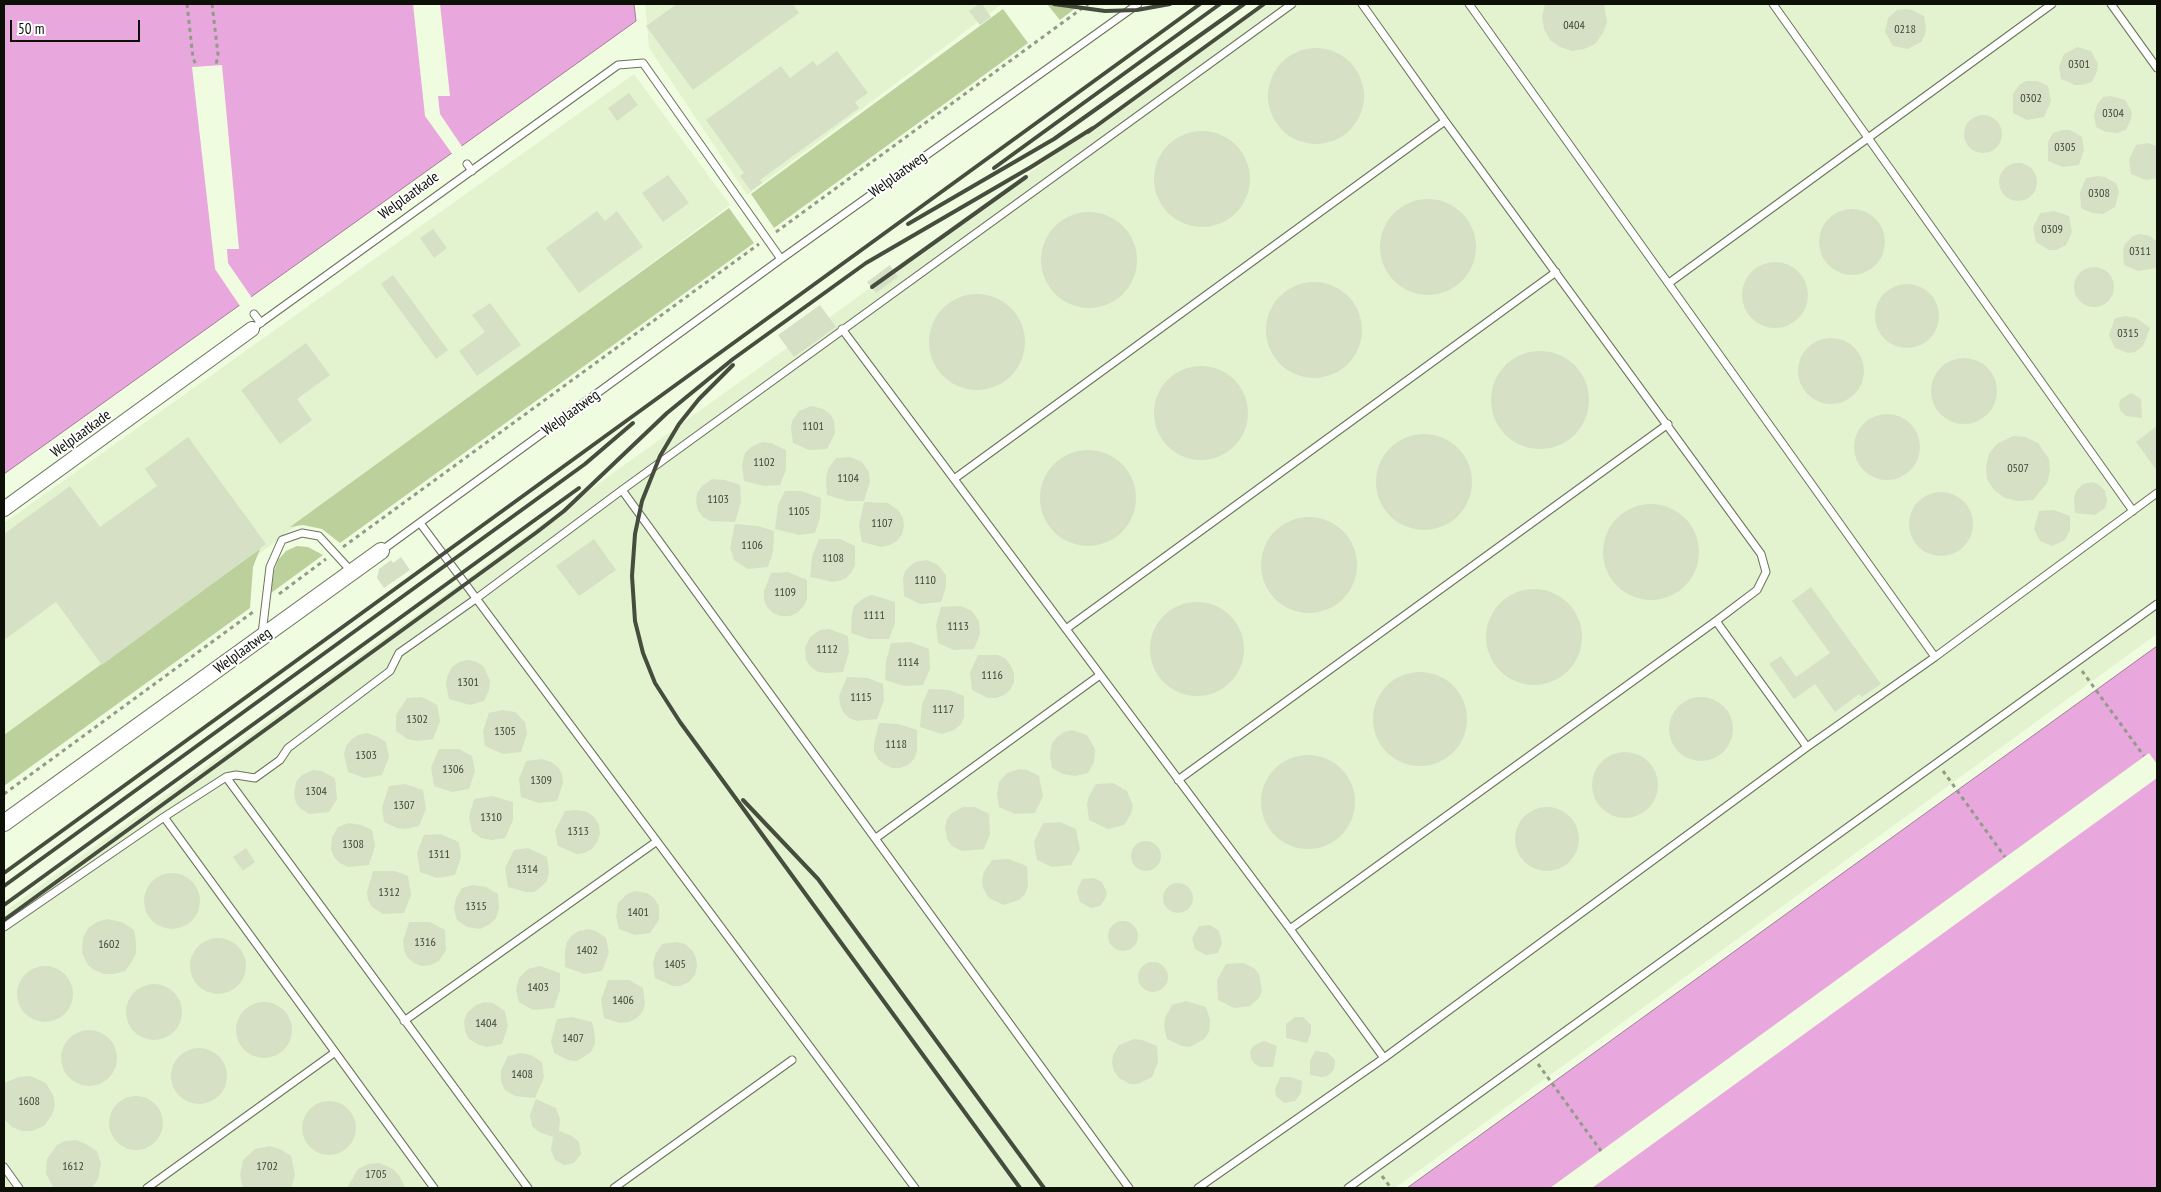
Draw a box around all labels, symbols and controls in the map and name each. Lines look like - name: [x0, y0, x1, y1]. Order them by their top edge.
- scale bar: [12, 10, 142, 42]
- text: 50 m: [18, 19, 44, 38]
- house number: 0404: [1563, 19, 1585, 33]
- house number: 0218: [1894, 23, 1916, 37]
- house number: 0301: [2068, 58, 2090, 72]
- house number: 0302: [2020, 92, 2042, 106]
- house number: 0304: [2102, 107, 2124, 121]
- house number: 0305: [2054, 141, 2076, 155]
- street label: Welplaatweg: [866, 148, 930, 202]
- street label: Welplaatkade: [375, 168, 443, 224]
- house number: 0308: [2088, 187, 2110, 201]
- house number: 0309: [2041, 223, 2063, 237]
- house number: 0311: [2129, 245, 2151, 259]
- house number: 0315: [2117, 327, 2139, 341]
- street label: Welplaatweg: [539, 386, 603, 440]
- street label: Welplaatkade: [47, 406, 115, 462]
- house number: 1101: [802, 420, 824, 434]
- house number: 1102: [753, 456, 775, 470]
- house number: 0507: [2007, 462, 2029, 476]
- house number: 1104: [837, 472, 859, 486]
- house number: 1103: [707, 493, 729, 507]
- house number: 1105: [788, 505, 810, 519]
- house number: 1107: [871, 517, 893, 531]
- house number: 1106: [741, 539, 763, 553]
- house number: 1108: [822, 552, 844, 566]
- house number: 1110: [914, 574, 936, 588]
- house number: 1109: [774, 586, 796, 600]
- house number: 1111: [863, 609, 885, 623]
- house number: 1113: [947, 620, 969, 634]
- street label: Welplaatweg: [211, 624, 275, 678]
- house number: 1112: [816, 643, 838, 657]
- house number: 1114: [897, 656, 919, 670]
- house number: 1116: [981, 669, 1003, 683]
- house number: 1301: [457, 676, 479, 690]
- house number: 1115: [850, 691, 872, 705]
- house number: 1117: [932, 703, 954, 717]
- house number: 1302: [406, 713, 428, 727]
- house number: 1305: [494, 725, 516, 739]
- house number: 1118: [885, 738, 907, 752]
- house number: 1303: [355, 749, 377, 763]
- house number: 1306: [442, 763, 464, 777]
- house number: 1309: [530, 774, 552, 788]
- house number: 1304: [305, 785, 327, 799]
- house number: 1307: [393, 799, 415, 813]
- house number: 1310: [480, 811, 502, 825]
- house number: 1313: [567, 825, 589, 839]
- house number: 1308: [342, 838, 364, 852]
- house number: 1311: [428, 848, 450, 862]
- house number: 1314: [516, 863, 538, 877]
- house number: 1312: [378, 886, 400, 900]
- house number: 1315: [465, 900, 487, 914]
- house number: 1401: [627, 906, 649, 920]
- house number: 1316: [414, 936, 436, 950]
- house number: 1602: [98, 938, 120, 952]
- house number: 1402: [576, 944, 598, 958]
- house number: 1405: [664, 958, 686, 972]
- house number: 1403: [527, 981, 549, 995]
- house number: 1406: [612, 994, 634, 1008]
- house number: 1404: [475, 1017, 497, 1031]
- house number: 1407: [562, 1032, 584, 1046]
- house number: 1408: [511, 1068, 533, 1082]
- house number: 1608: [18, 1095, 40, 1109]
- house number: 1612: [62, 1160, 84, 1174]
- house number: 1702: [256, 1160, 278, 1174]
- house number: 1705: [365, 1168, 387, 1182]

